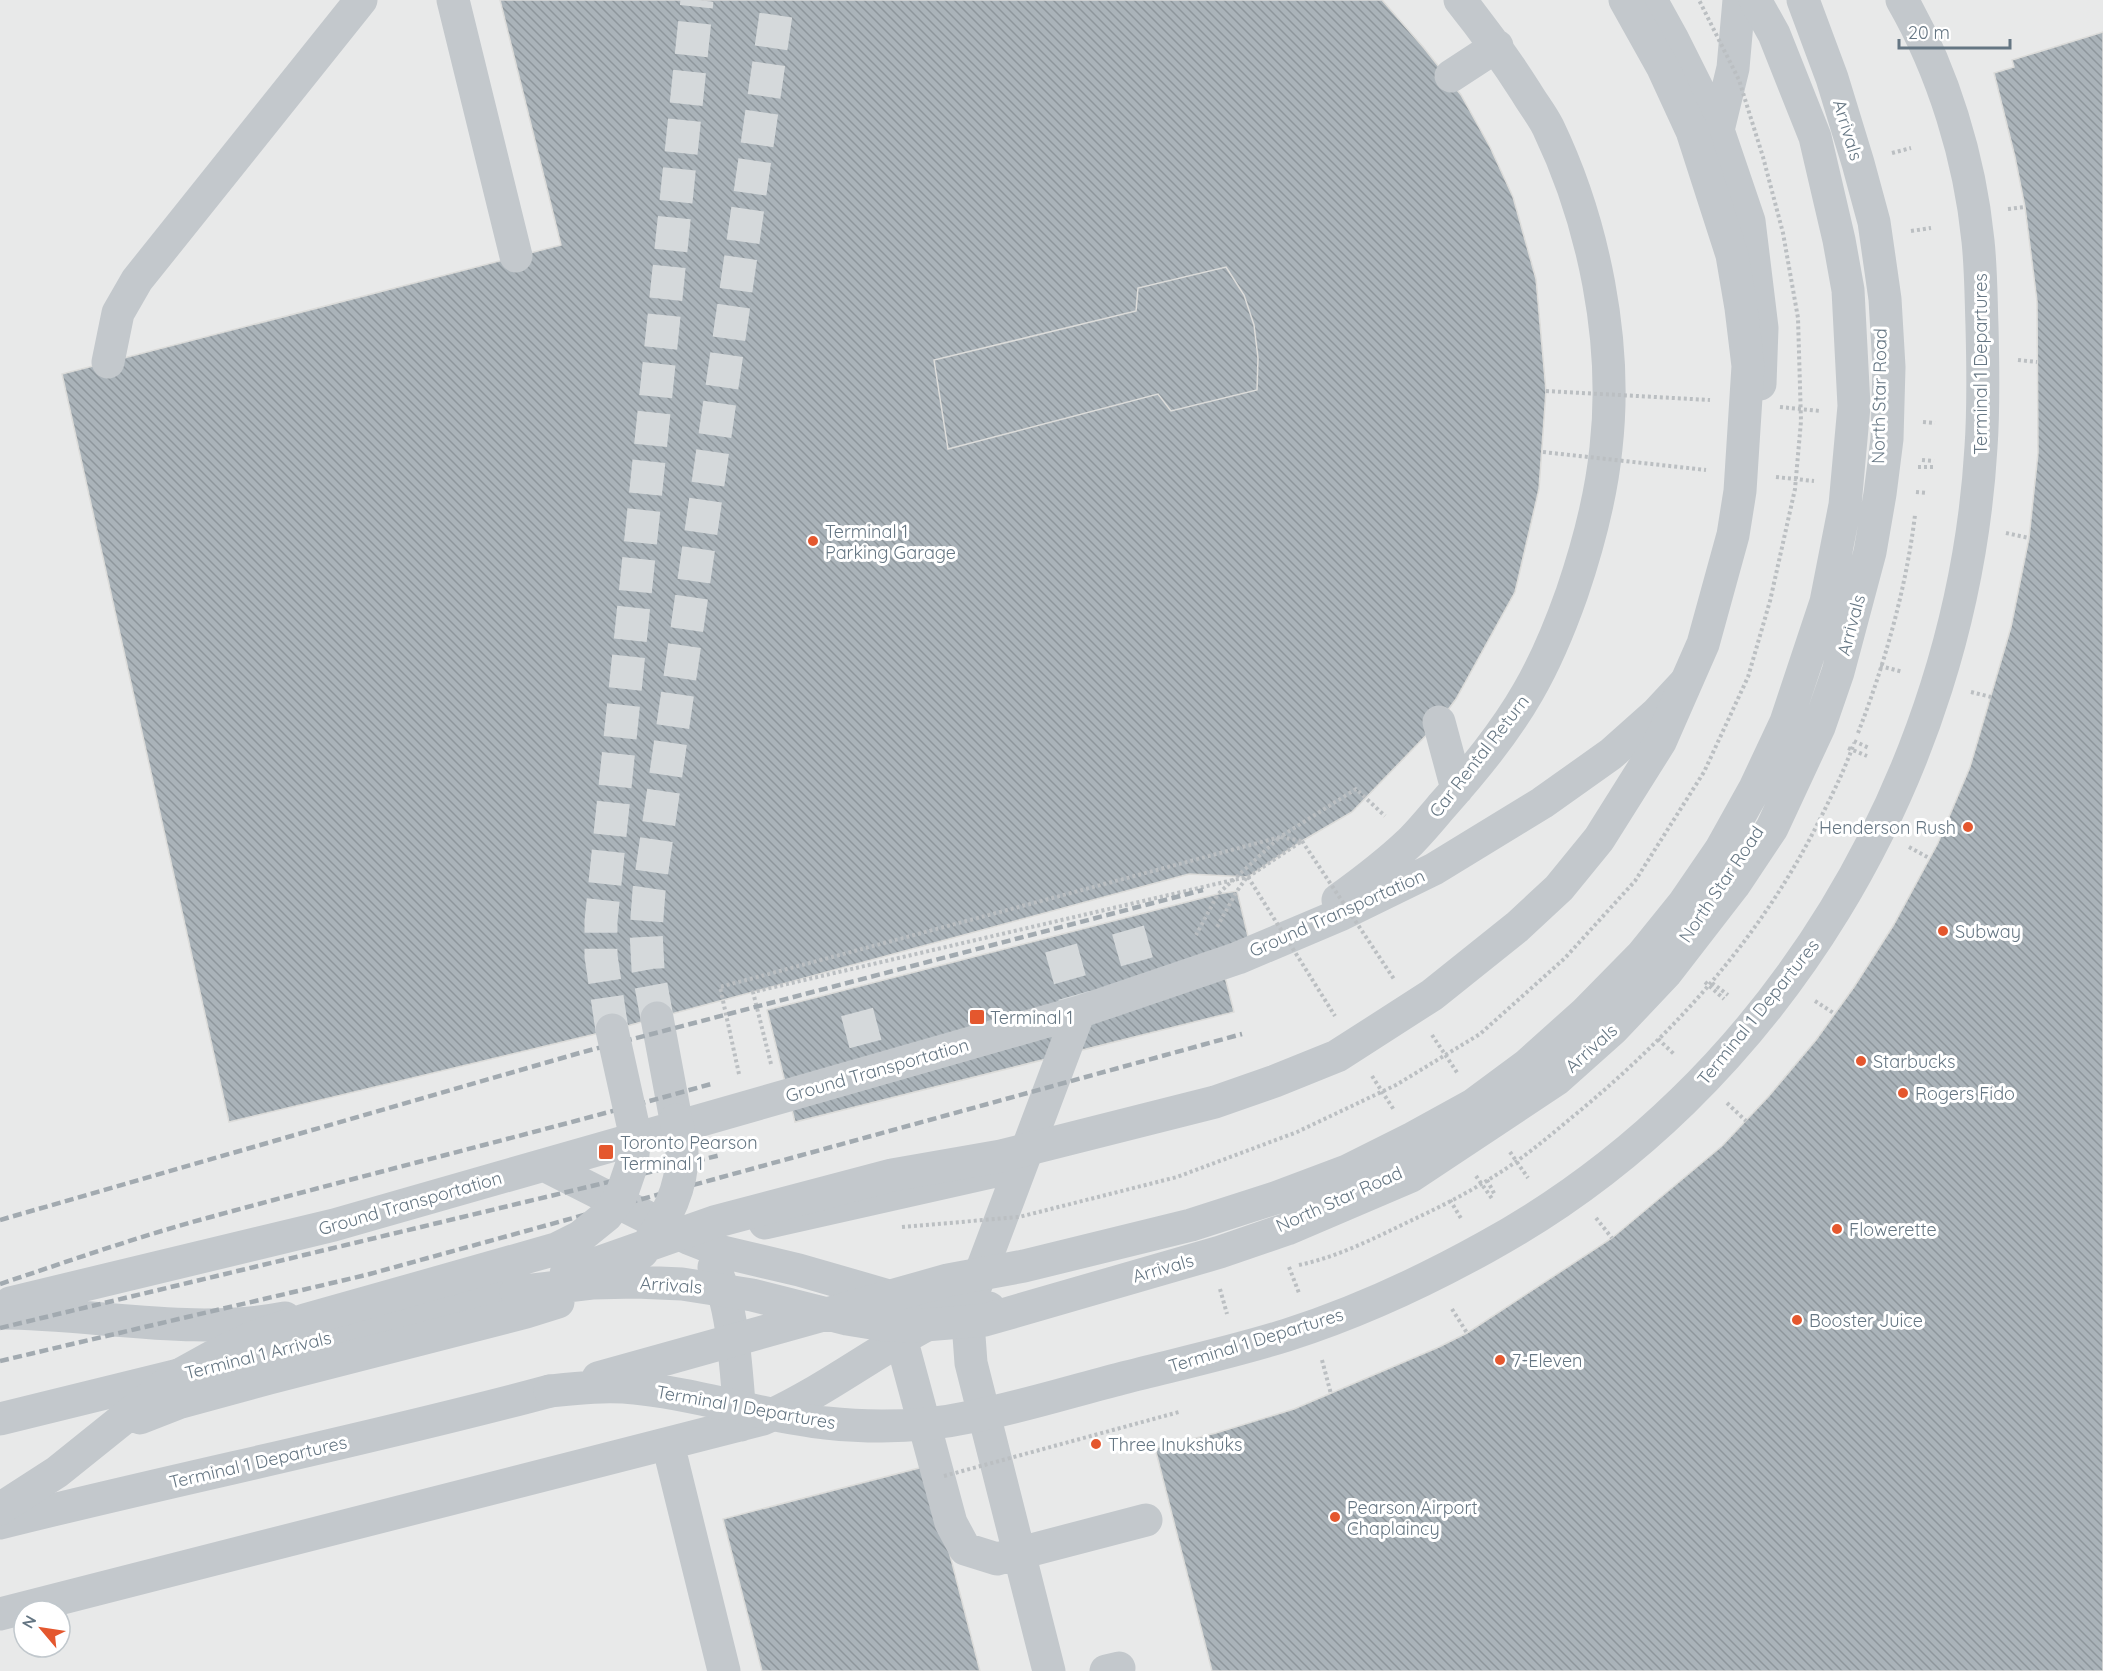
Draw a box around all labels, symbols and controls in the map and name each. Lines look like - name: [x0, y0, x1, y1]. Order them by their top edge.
- scale bar: [1899, 12, 2010, 50]
- text: 20 m: [1908, 21, 1950, 44]
- street label: Arrivals: [1828, 97, 1868, 163]
- street label: Terminal 1 Departures: [1969, 273, 1992, 455]
- street label: North Star Road: [1866, 328, 1892, 464]
- place label: Terminal 1 Parking Garage: [825, 520, 956, 564]
- marker: Terminal 1 Parking Garage: [806, 534, 820, 548]
- street label: Arrivals: [1832, 592, 1870, 658]
- street label: Car Rental Return: [1424, 690, 1534, 822]
- place label: Henderson Rush: [1819, 816, 1956, 839]
- marker: Henderson Rush: [1961, 820, 1975, 834]
- street label: North Star Road: [1674, 821, 1768, 947]
- street label: Ground Transportation: [1246, 864, 1428, 962]
- place label: Subway: [1955, 920, 2021, 943]
- marker: Subway: [1936, 924, 1950, 938]
- street label: Terminal 1 Departures: [1692, 934, 1824, 1090]
- place label: Terminal 1: [990, 1006, 1073, 1029]
- marker: Terminal 1: [968, 1008, 986, 1026]
- street label: Arrivals: [1560, 1019, 1622, 1077]
- street label: Ground Transportation: [783, 1033, 971, 1107]
- place label: Starbucks: [1873, 1050, 1956, 1073]
- marker: Starbucks: [1854, 1054, 1868, 1068]
- place label: Rogers Fido: [1915, 1082, 2015, 1105]
- marker: Rogers Fido: [1896, 1086, 1910, 1100]
- place label: Toronto Pearson Terminal 1: [620, 1131, 758, 1175]
- marker: Toronto Pearson Terminal 1: [597, 1143, 615, 1161]
- street label: North Star Road: [1272, 1161, 1406, 1237]
- street label: Ground Transportation: [316, 1166, 504, 1240]
- place label: Flowerette: [1849, 1218, 1937, 1241]
- marker: Flowerette: [1830, 1222, 1844, 1236]
- street label: Arrivals: [1130, 1248, 1196, 1288]
- street label: Arrivals: [639, 1271, 703, 1299]
- street label: Terminal 1 Departures: [1166, 1302, 1346, 1378]
- place label: Booster Juice: [1809, 1309, 1923, 1332]
- marker: Booster Juice: [1790, 1313, 1804, 1327]
- street label: Terminal 1 Arrivals: [182, 1326, 334, 1384]
- place label: 7-Eleven: [1512, 1349, 1583, 1372]
- marker: 7-Eleven: [1493, 1353, 1507, 1367]
- street label: Terminal 1 Departures: [655, 1380, 837, 1434]
- street label: Terminal 1 Departures: [167, 1430, 349, 1494]
- place label: Three Inukshuks: [1108, 1433, 1242, 1456]
- marker: Three Inukshuks: [1089, 1437, 1103, 1451]
- place label: Pearson Airport Chaplaincy: [1347, 1496, 1478, 1540]
- marker: Pearson Airport Chaplaincy: [1328, 1510, 1342, 1524]
- north arrow: [12, 1599, 72, 1659]
- text: N: [17, 1612, 40, 1632]

